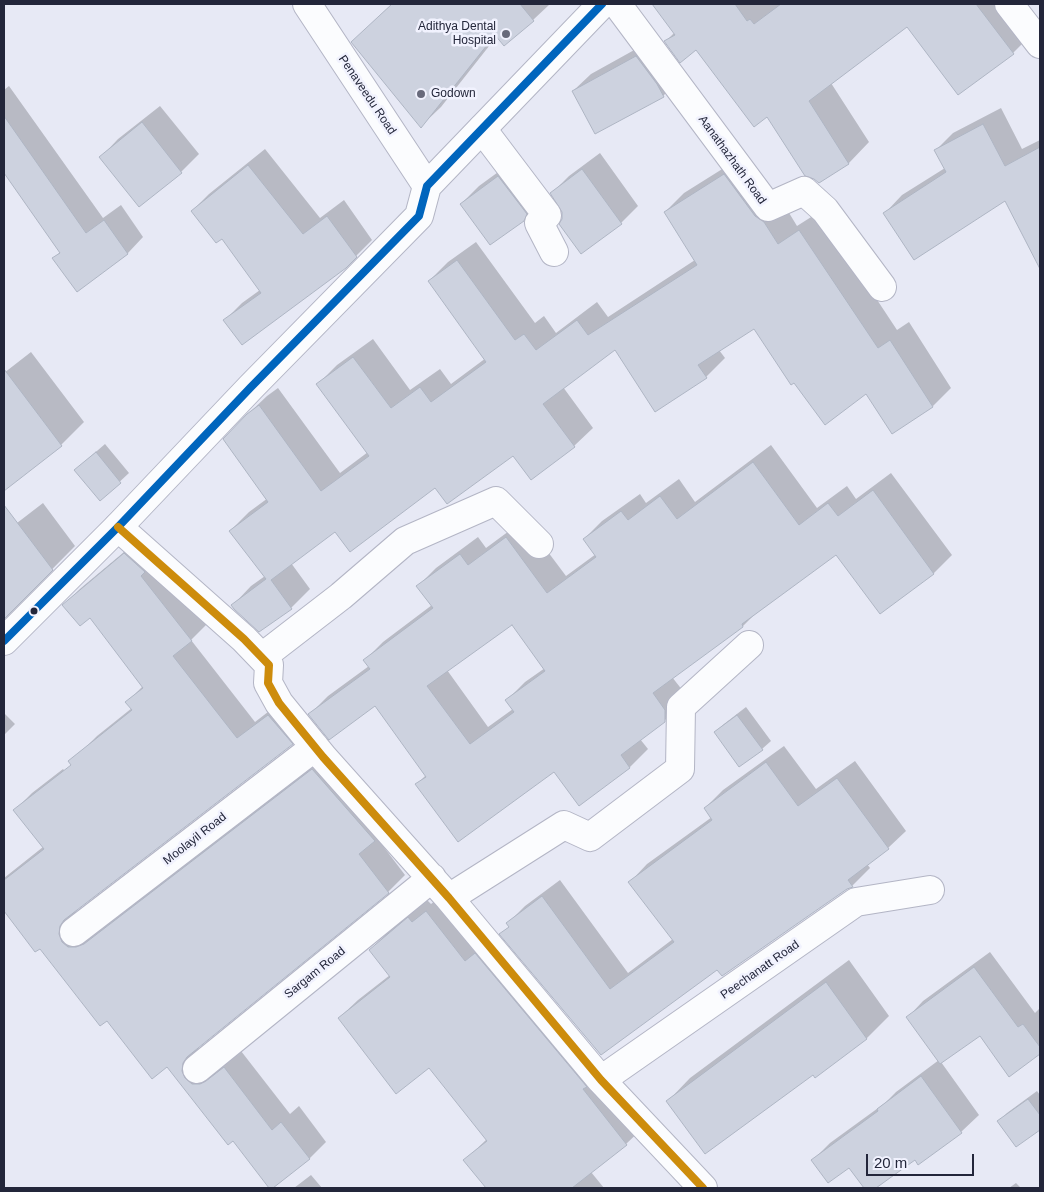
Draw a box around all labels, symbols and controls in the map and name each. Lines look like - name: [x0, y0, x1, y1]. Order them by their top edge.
- place label: Adithya Dental Hospital: [418, 20, 496, 48]
- marker: Adithya Dental Hospital: [500, 28, 512, 40]
- street label: Penaveedu Road: [335, 53, 399, 137]
- place label: Godown: [431, 87, 476, 101]
- marker: Godown: [415, 88, 427, 100]
- street label: Aanathazhath Road: [695, 113, 769, 207]
- unlabelled marker: [29, 606, 39, 616]
- street label: Moolayil Road: [161, 810, 229, 868]
- street label: Peechanatt Road: [718, 938, 802, 1002]
- street label: Sargam Road: [282, 944, 348, 1002]
- scale bar: [869, 1144, 976, 1176]
- text: 20 m: [874, 1154, 907, 1171]

